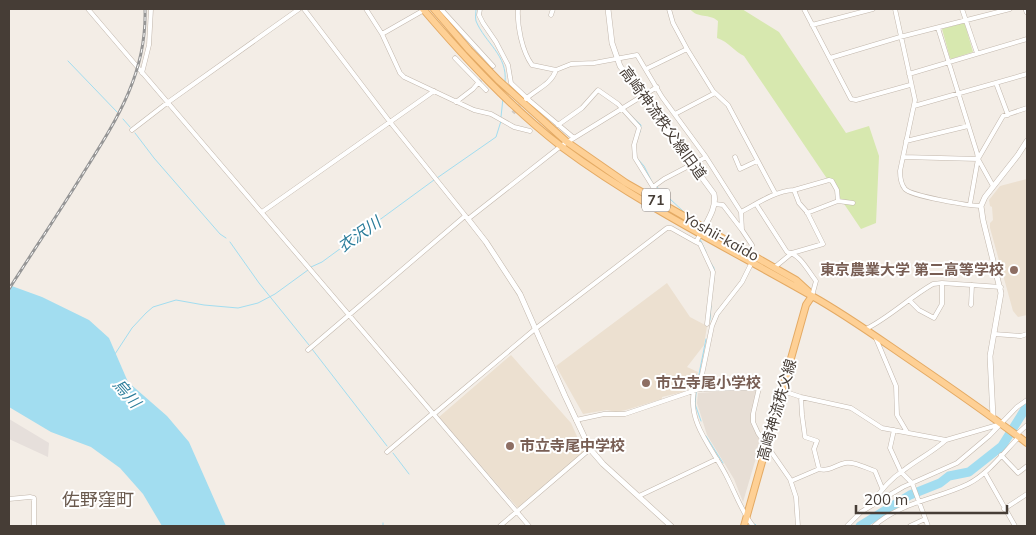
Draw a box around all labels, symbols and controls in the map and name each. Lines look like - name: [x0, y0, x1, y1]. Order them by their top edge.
- street label: 高崎神流秩父線旧道: [616, 63, 711, 183]
- road number: 71: [642, 188, 670, 212]
- street label: Yoshii-kaido: [679, 207, 763, 265]
- water label: 衣沢川: [334, 211, 386, 256]
- place label: 東京農業大学 第二高等学校: [820, 260, 1004, 279]
- marker: 東京農業大学 第二高等学校: [1008, 264, 1020, 276]
- street label: 高崎神流秩父線: [753, 357, 800, 463]
- place label: 市立寺尾小学校: [656, 373, 761, 392]
- water label: 烏川: [109, 374, 146, 413]
- marker: 市立寺尾小学校: [640, 377, 652, 389]
- place label: 市立寺尾中学校: [520, 436, 625, 455]
- marker: 市立寺尾中学校: [504, 440, 516, 452]
- scale bar: [856, 482, 1007, 514]
- district label: 佐野窪町: [62, 488, 134, 511]
- text: 200 m: [864, 490, 908, 509]

